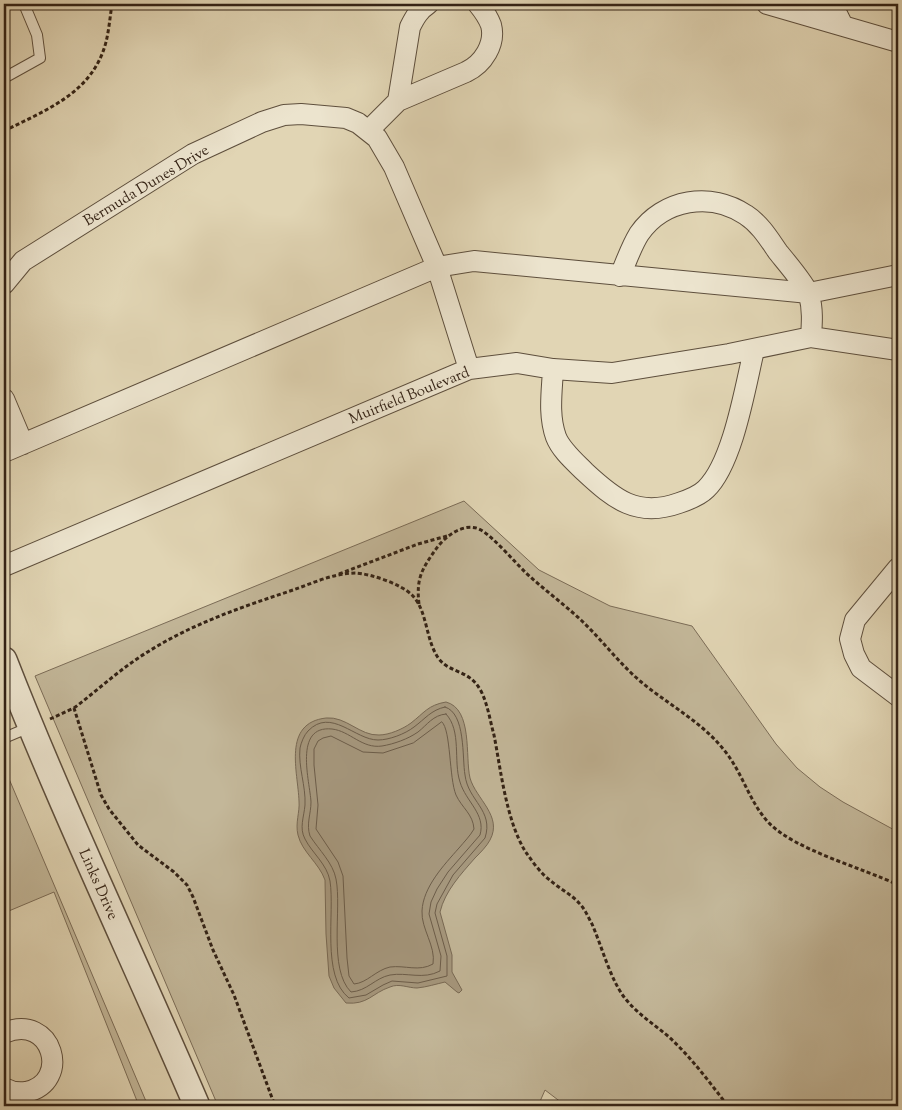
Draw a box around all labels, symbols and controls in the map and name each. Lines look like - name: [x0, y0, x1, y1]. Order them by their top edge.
- street label: Bermuda Dunes Drive: [80, 140, 213, 232]
- street label: Muirfield Boulevard: [346, 362, 474, 430]
- street label: Links Drive: [73, 846, 123, 923]

